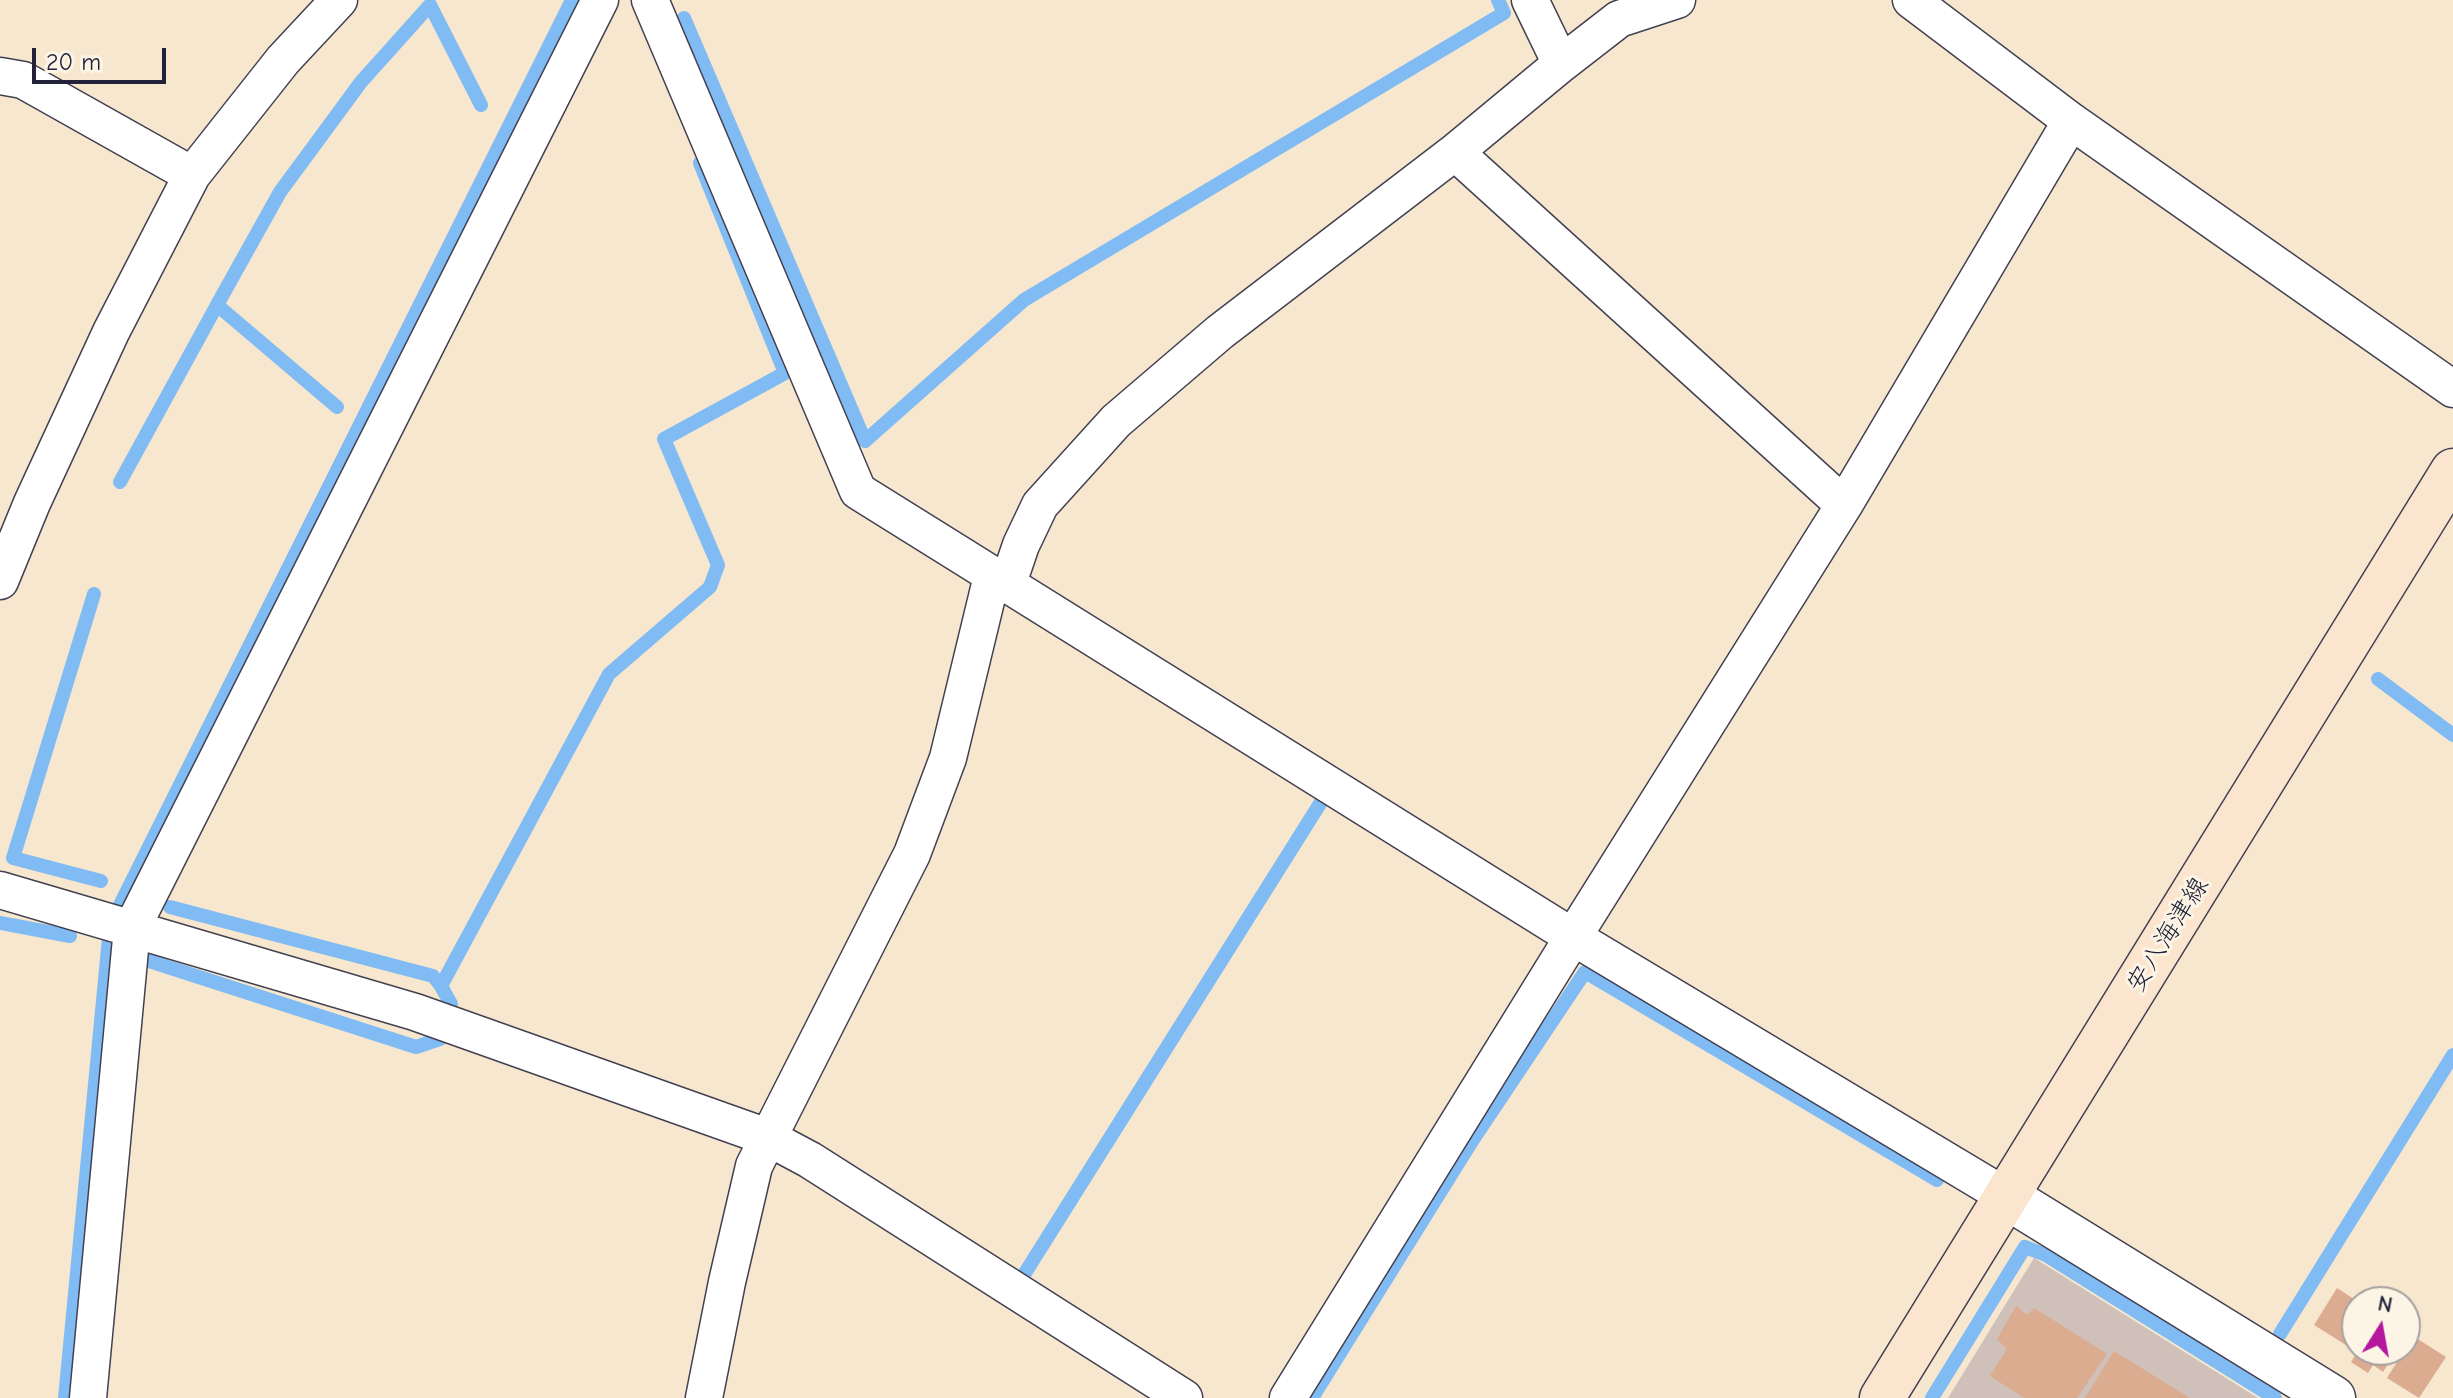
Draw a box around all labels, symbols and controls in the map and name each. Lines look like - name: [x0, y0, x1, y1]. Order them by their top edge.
- scale bar: [36, 32, 170, 82]
- text: 20 m: [46, 48, 101, 76]
- street label: 安八海津線: [2120, 872, 2216, 998]
- north arrow: [2341, 1286, 2421, 1366]
- text: N: [2376, 1290, 2395, 1319]

